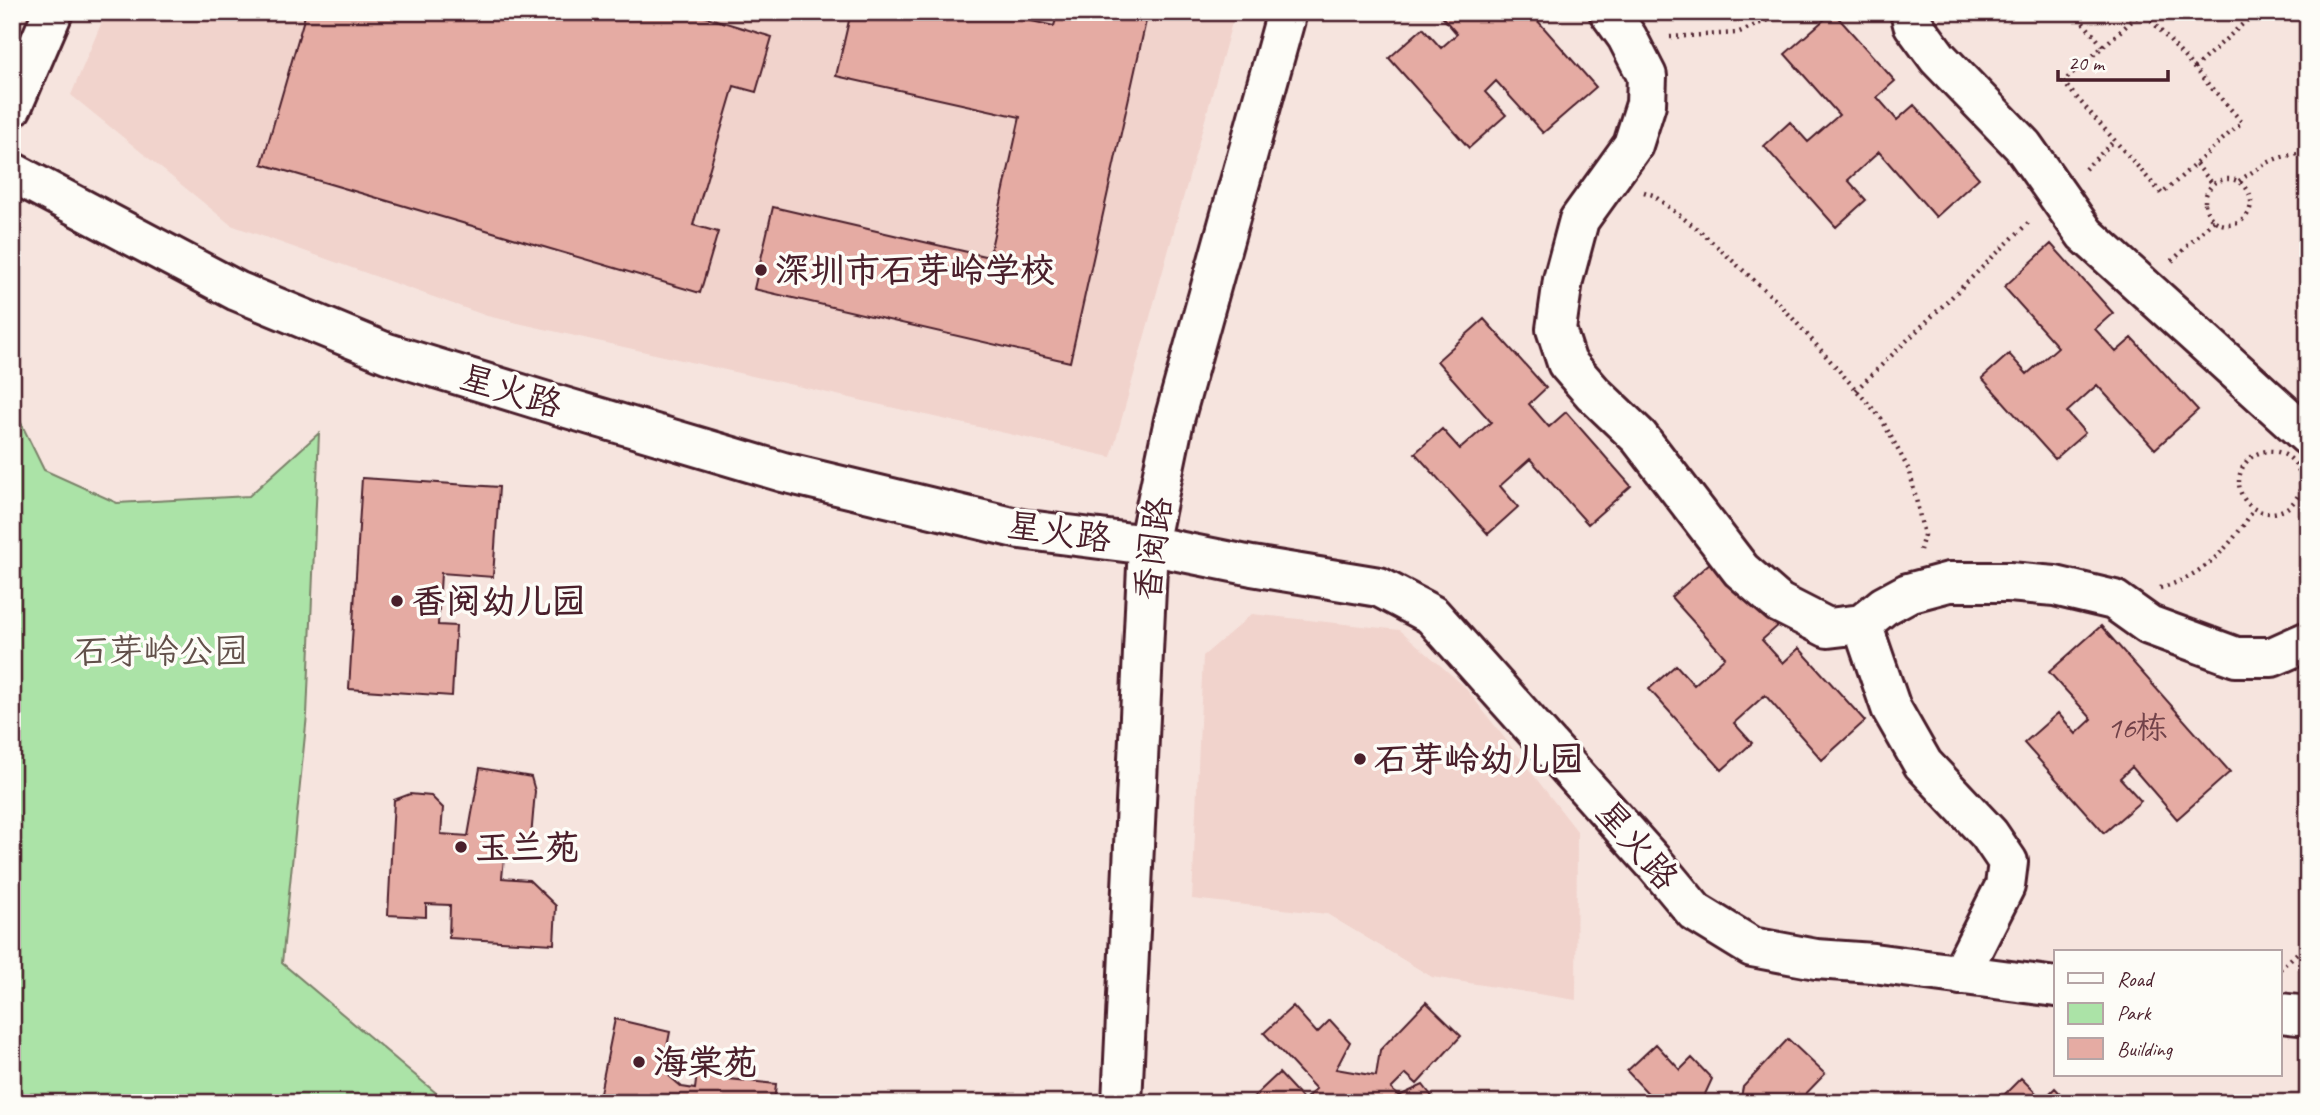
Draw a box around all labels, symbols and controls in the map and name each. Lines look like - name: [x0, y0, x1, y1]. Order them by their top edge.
- scale bar: [2058, 38, 2168, 82]
- text: 20 m: [2068, 50, 2106, 76]
- place label: 深圳市石芽岭学校: [775, 248, 1055, 293]
- marker: 深圳市石芽岭学校: [753, 262, 769, 278]
- street label: 星火路: [454, 354, 568, 428]
- street label: 香阅路: [1124, 494, 1182, 604]
- street label: 星火路: [1004, 502, 1114, 562]
- place label: 香阅幼儿园: [411, 579, 586, 624]
- marker: 香阅幼儿园: [389, 593, 405, 609]
- park label: 石芽岭公园: [73, 629, 249, 674]
- house number: 16栋: [2107, 707, 2167, 748]
- place label: 石芽岭幼儿园: [1374, 737, 1584, 782]
- marker: 石芽岭幼儿园: [1352, 751, 1368, 767]
- street label: 星火路: [1586, 791, 1688, 899]
- place label: 玉兰苑: [475, 825, 580, 870]
- marker: 玉兰苑: [453, 839, 469, 855]
- legend: [2054, 950, 2282, 1076]
- text: Road: [2117, 966, 2156, 992]
- text: Park: [2117, 1000, 2152, 1026]
- text: Building: [2117, 1036, 2174, 1062]
- place label: 海棠苑: [653, 1040, 758, 1085]
- marker: 海棠苑: [631, 1054, 647, 1070]

